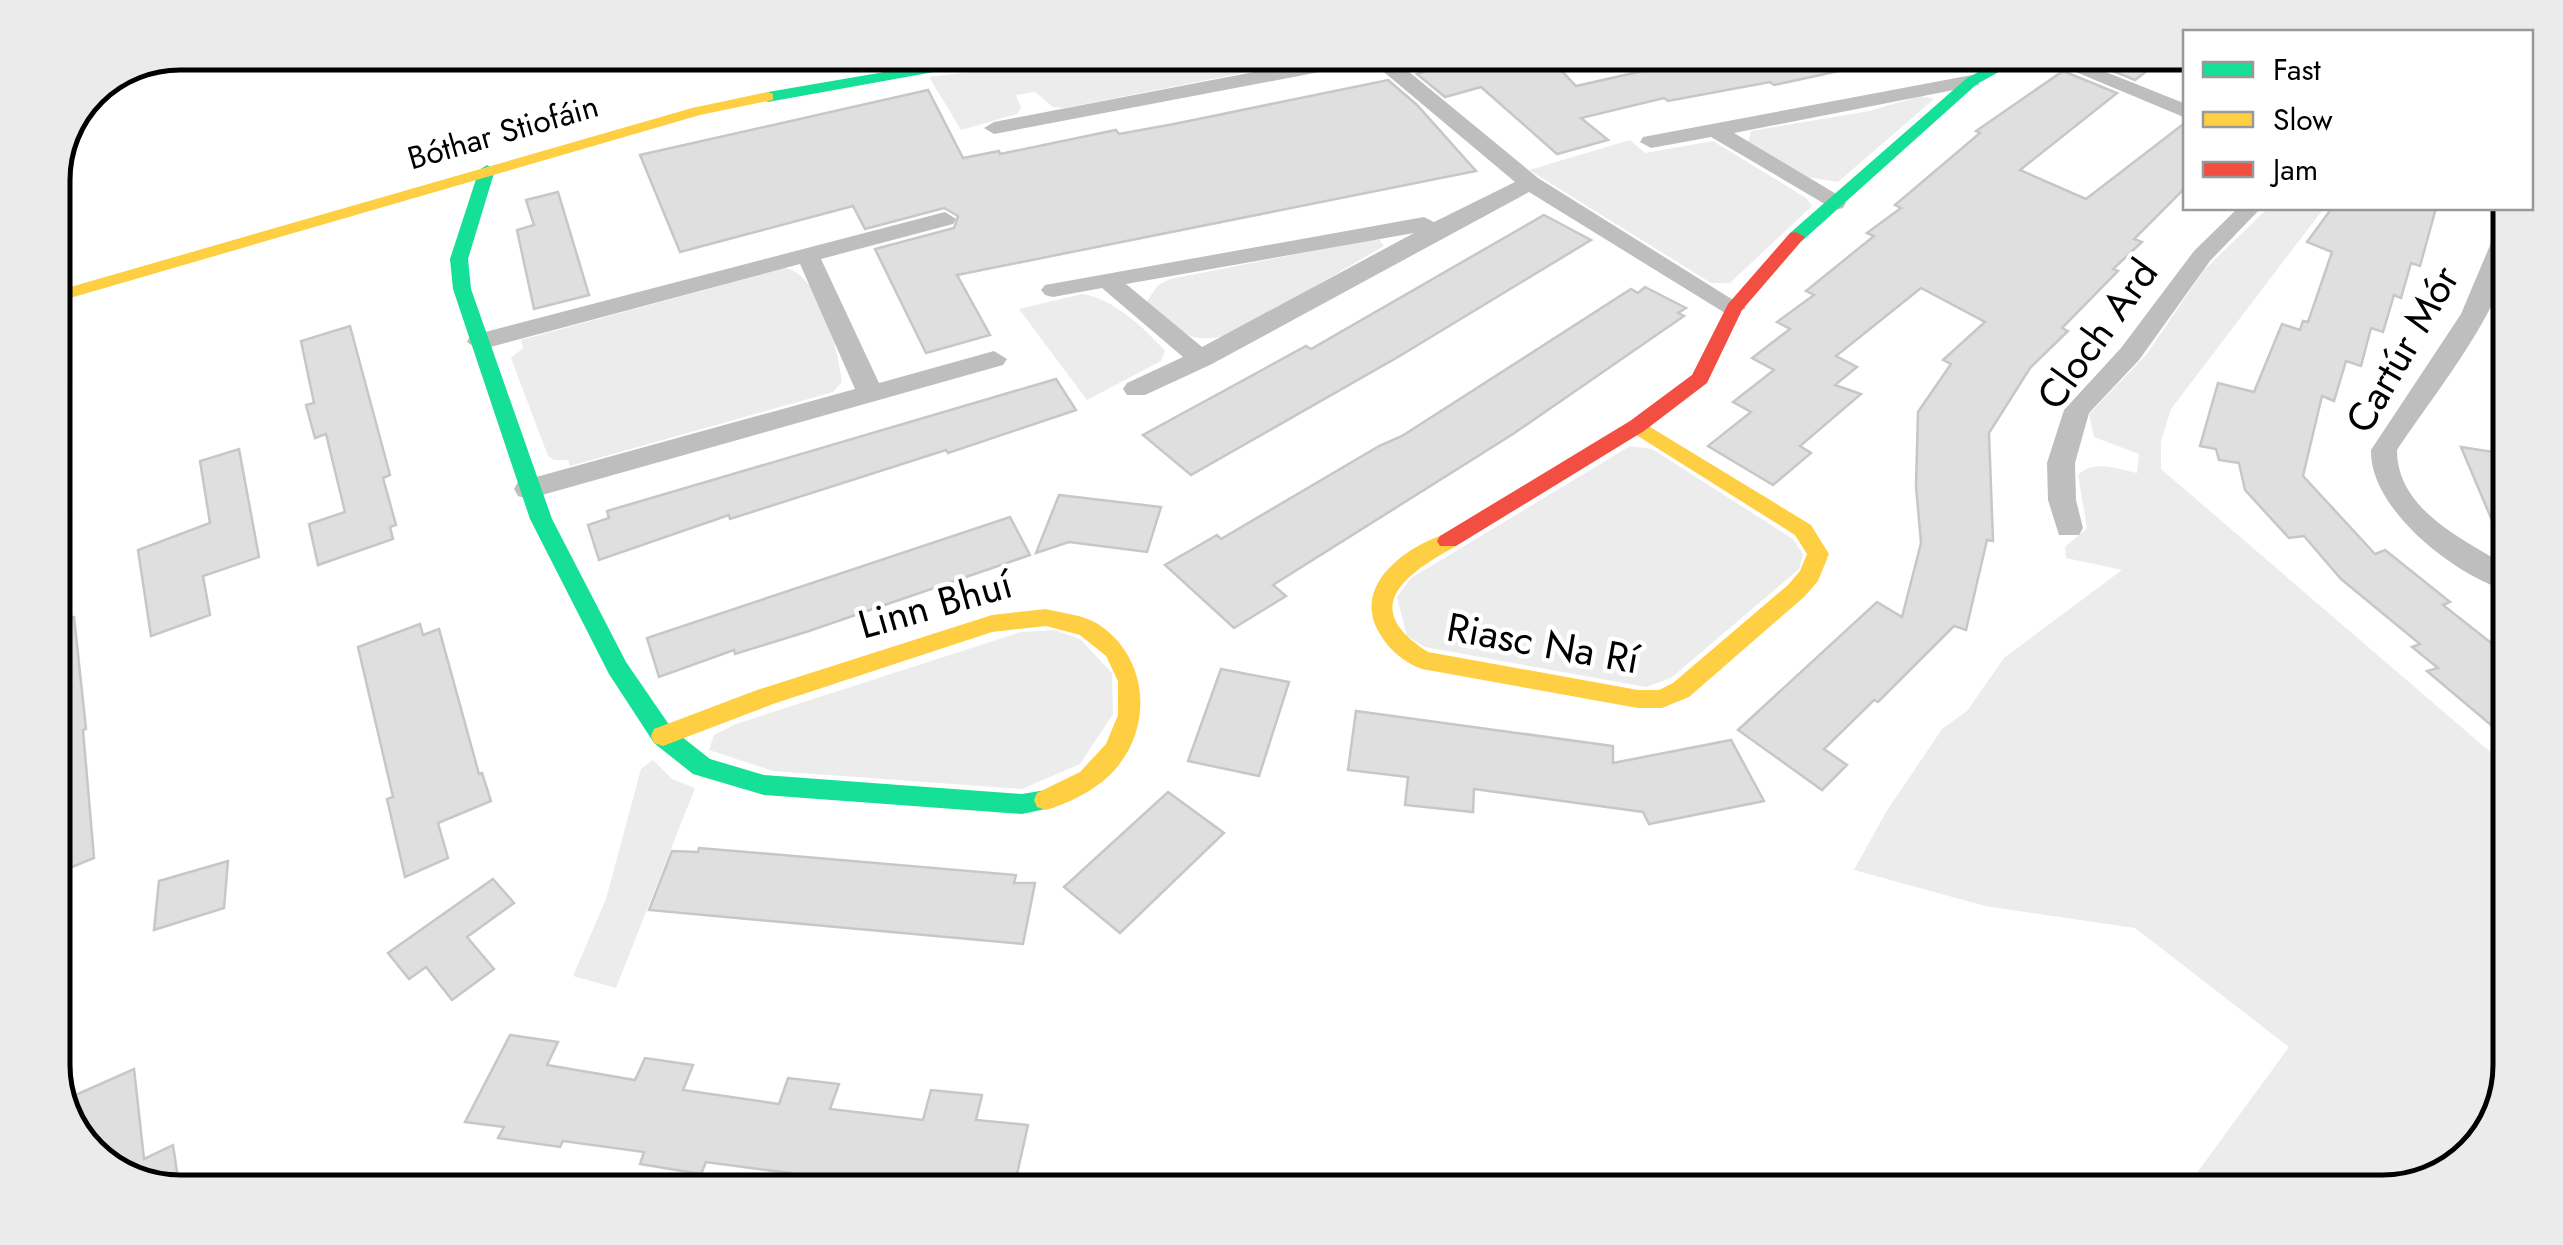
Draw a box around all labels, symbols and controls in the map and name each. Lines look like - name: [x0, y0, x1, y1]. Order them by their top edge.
- legend: [2183, 30, 2533, 210]
- text: Fast: [2273, 48, 2322, 91]
- street label: Bóthar Stiofáin: [402, 83, 604, 181]
- text: Slow: [2273, 98, 2333, 141]
- text: Jam: [2269, 148, 2318, 191]
- street label: Cloch Ard: [2023, 247, 2171, 421]
- street label: Cartúr Mór: [2331, 254, 2473, 443]
- street label: Linn Bhuí: [851, 554, 1020, 654]
- street label: Riasc Na Rí: [1442, 598, 1645, 689]

